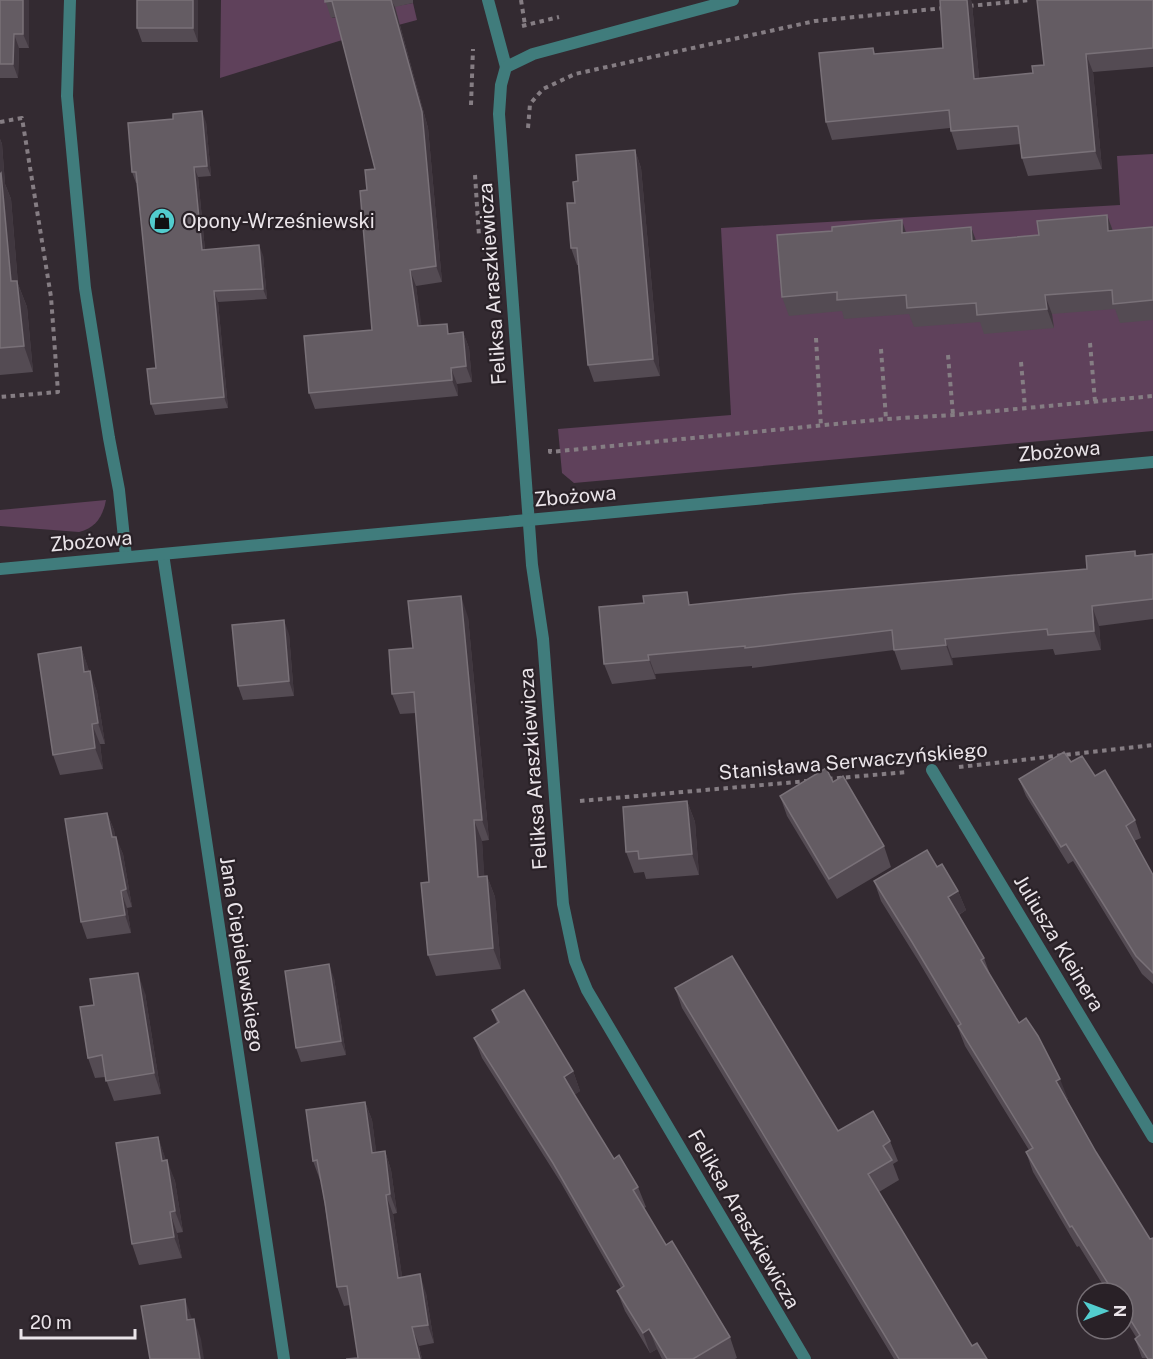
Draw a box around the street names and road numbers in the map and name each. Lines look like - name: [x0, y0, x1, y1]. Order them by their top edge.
- street label: Feliksa Araszkiewicza: [473, 182, 511, 386]
- street label: Zbożowa: [1017, 435, 1101, 467]
- street label: Zbożowa: [533, 480, 617, 512]
- street label: Zbożowa: [49, 525, 133, 557]
- street label: Feliksa Araszkiewicza: [514, 667, 552, 871]
- street label: Stanisława Serwaczyńskiego: [718, 737, 988, 785]
- street label: Jana Ciepielewskiego: [215, 855, 269, 1053]
- street label: Juliusza Kleinera: [1009, 871, 1109, 1015]
- street label: Feliksa Araszkiewicza: [683, 1125, 805, 1313]

